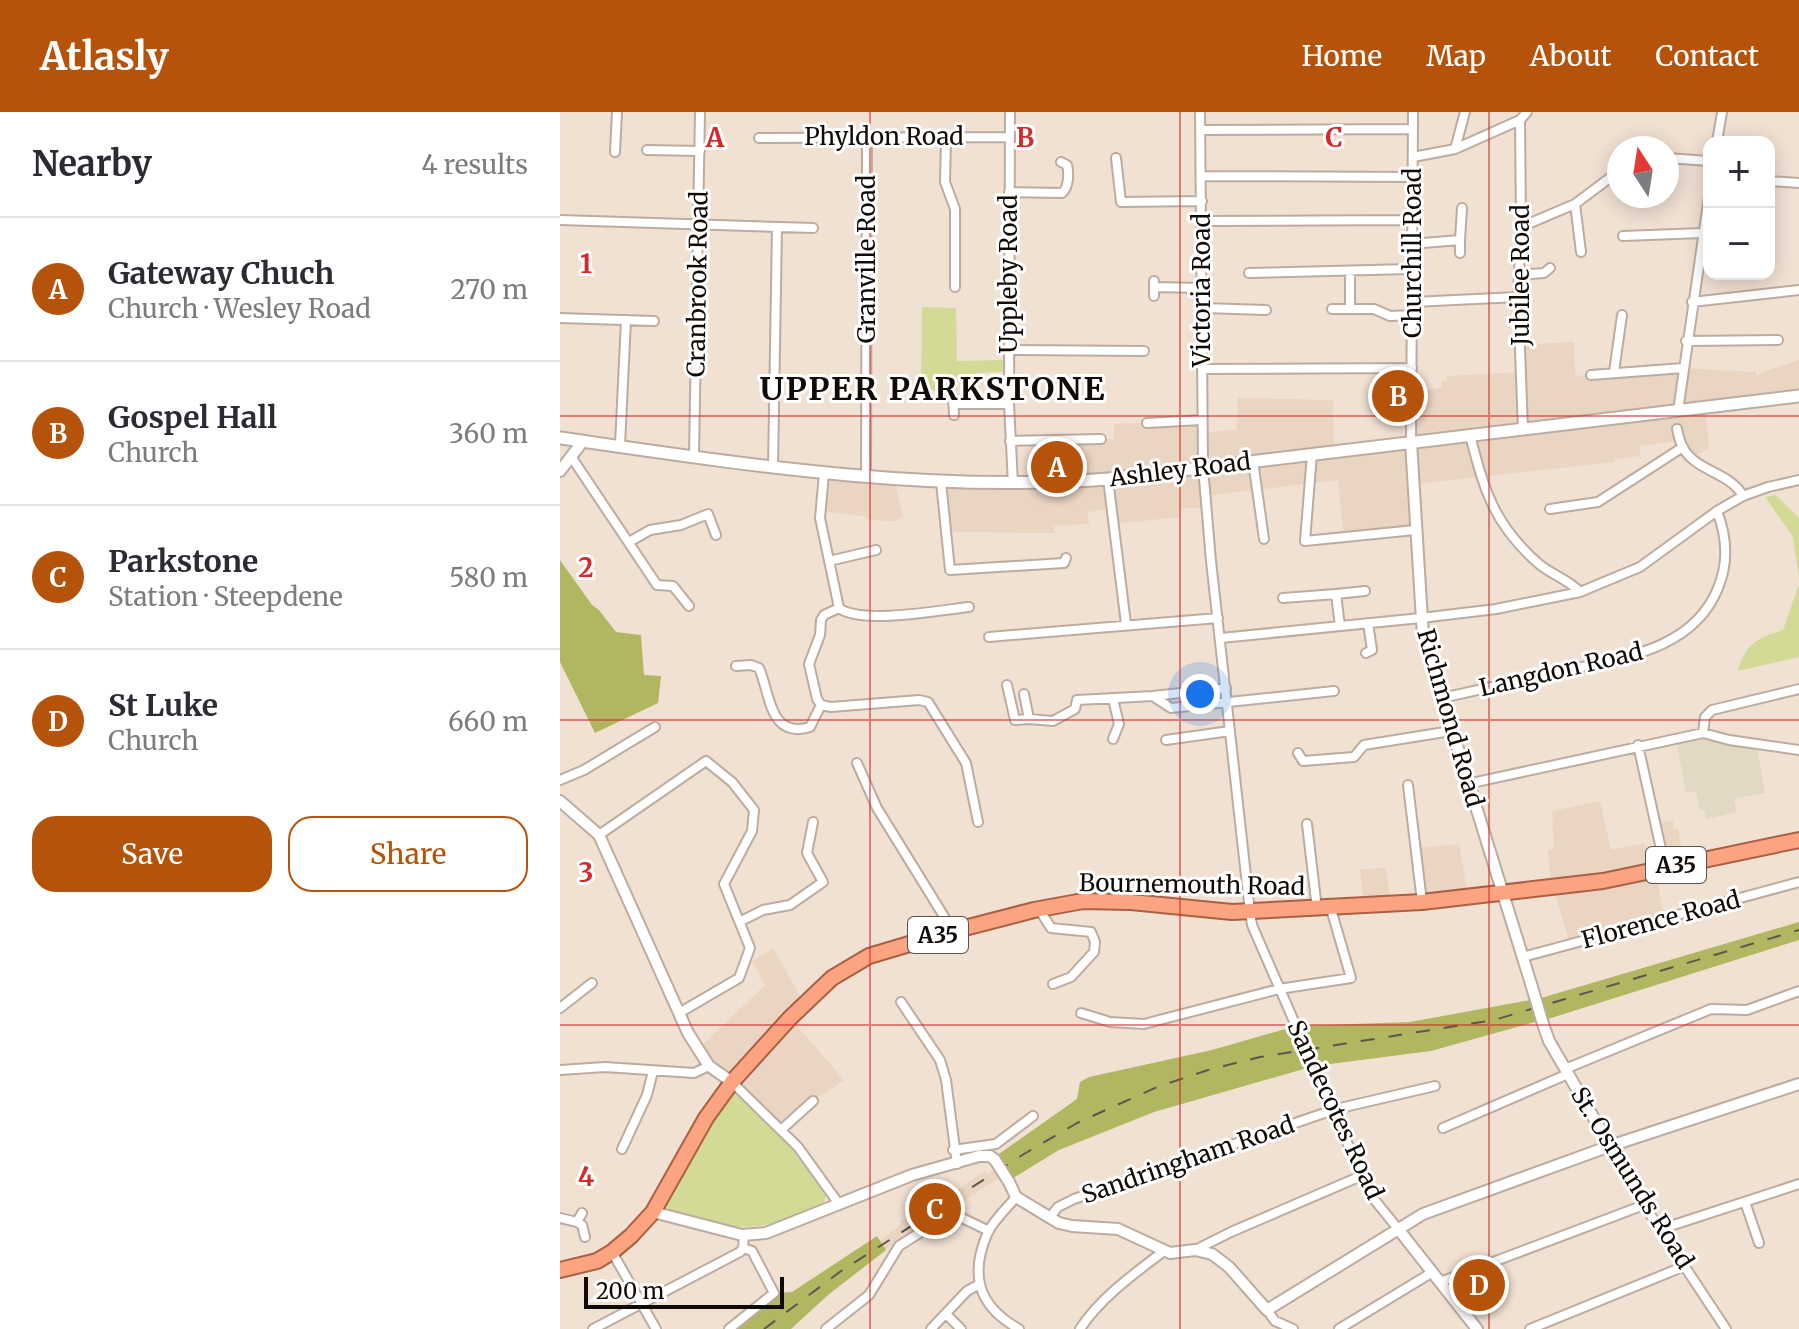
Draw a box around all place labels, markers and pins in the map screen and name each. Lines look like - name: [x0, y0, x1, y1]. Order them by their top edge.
- pin: B: [1372, 366, 1424, 426]
- pin: A: [1031, 437, 1083, 497]
- pin: C: [909, 1179, 961, 1239]
- pin: D: [1453, 1255, 1505, 1315]

